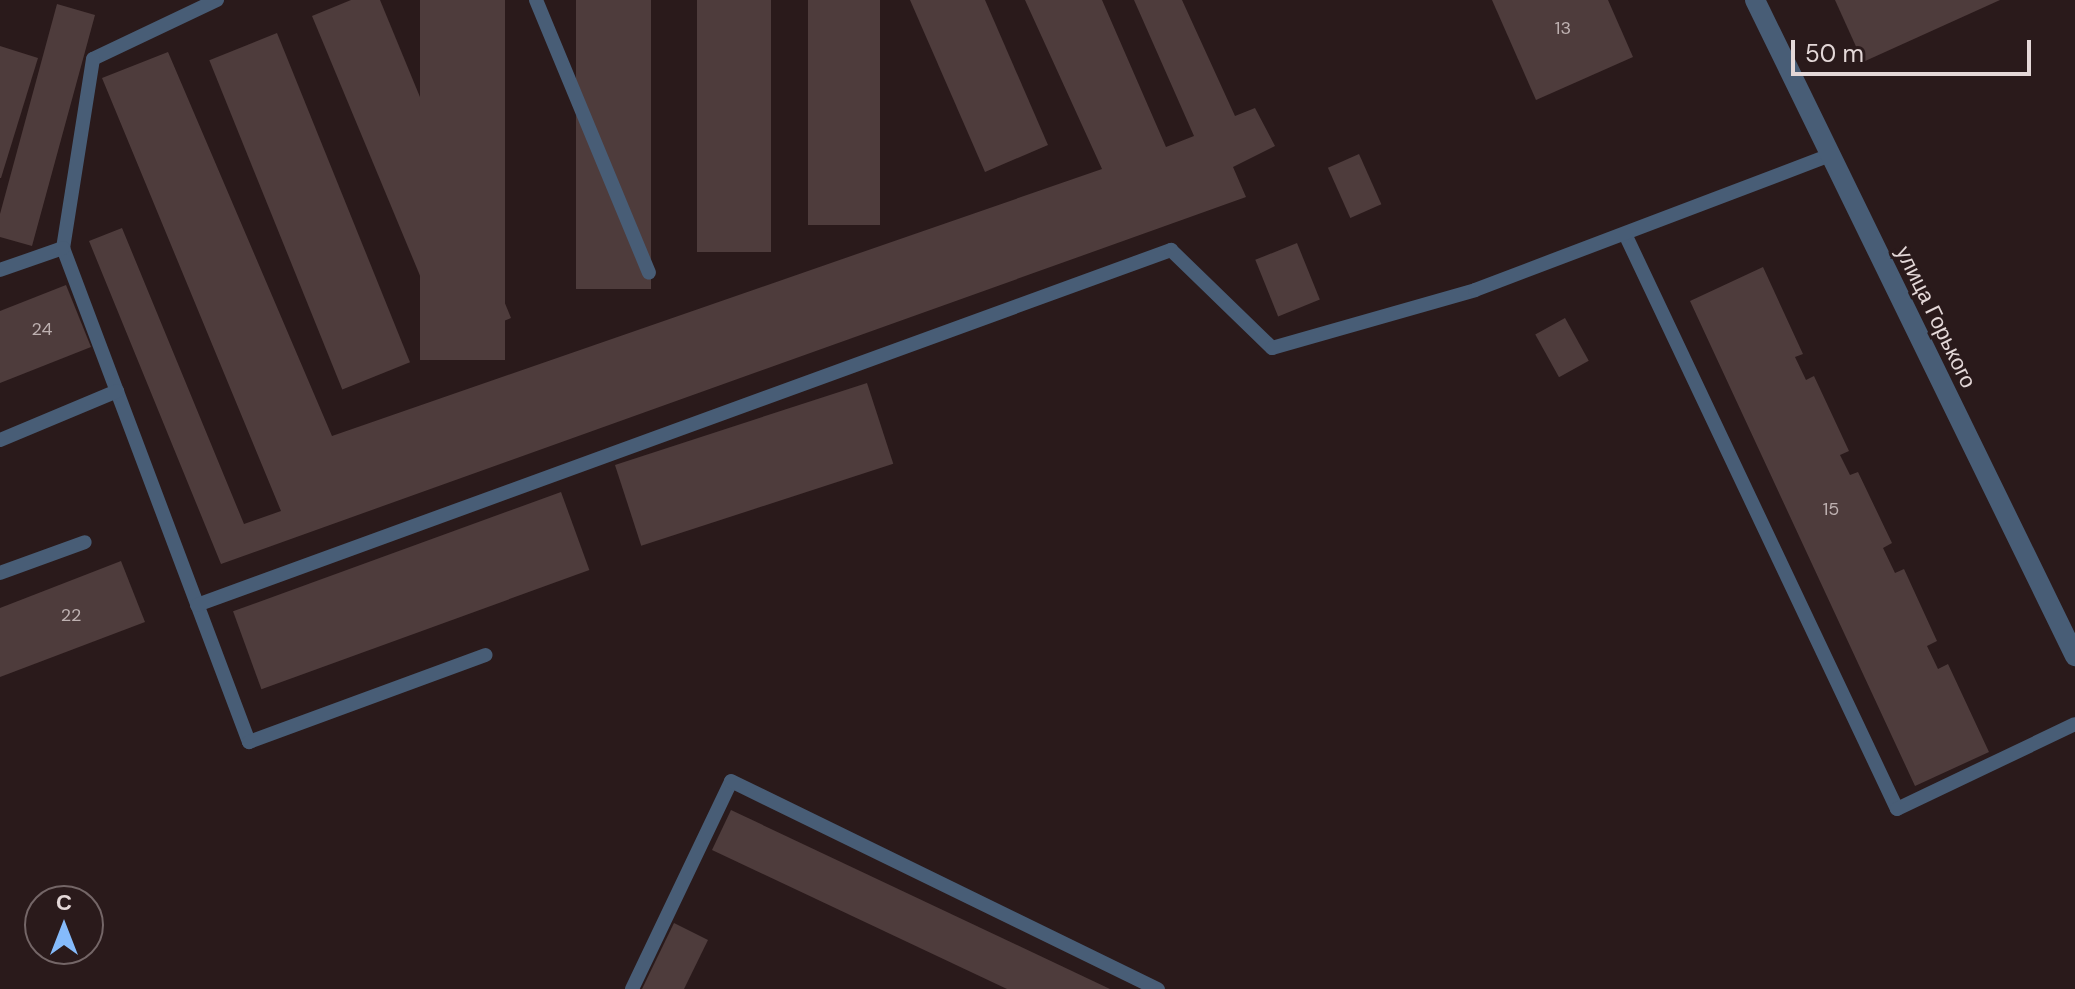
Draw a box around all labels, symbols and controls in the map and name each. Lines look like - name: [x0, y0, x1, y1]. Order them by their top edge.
- house number: 13: [1555, 17, 1571, 39]
- scale bar: [1795, 24, 2035, 74]
- text: 50 m: [1805, 38, 1864, 69]
- street label: улица Горького: [1890, 242, 1982, 392]
- house number: 24: [32, 318, 52, 340]
- house number: 15: [1823, 498, 1839, 520]
- house number: 22: [61, 604, 81, 626]
- north arrow: [24, 885, 104, 965]
- text: С: [56, 888, 72, 917]

